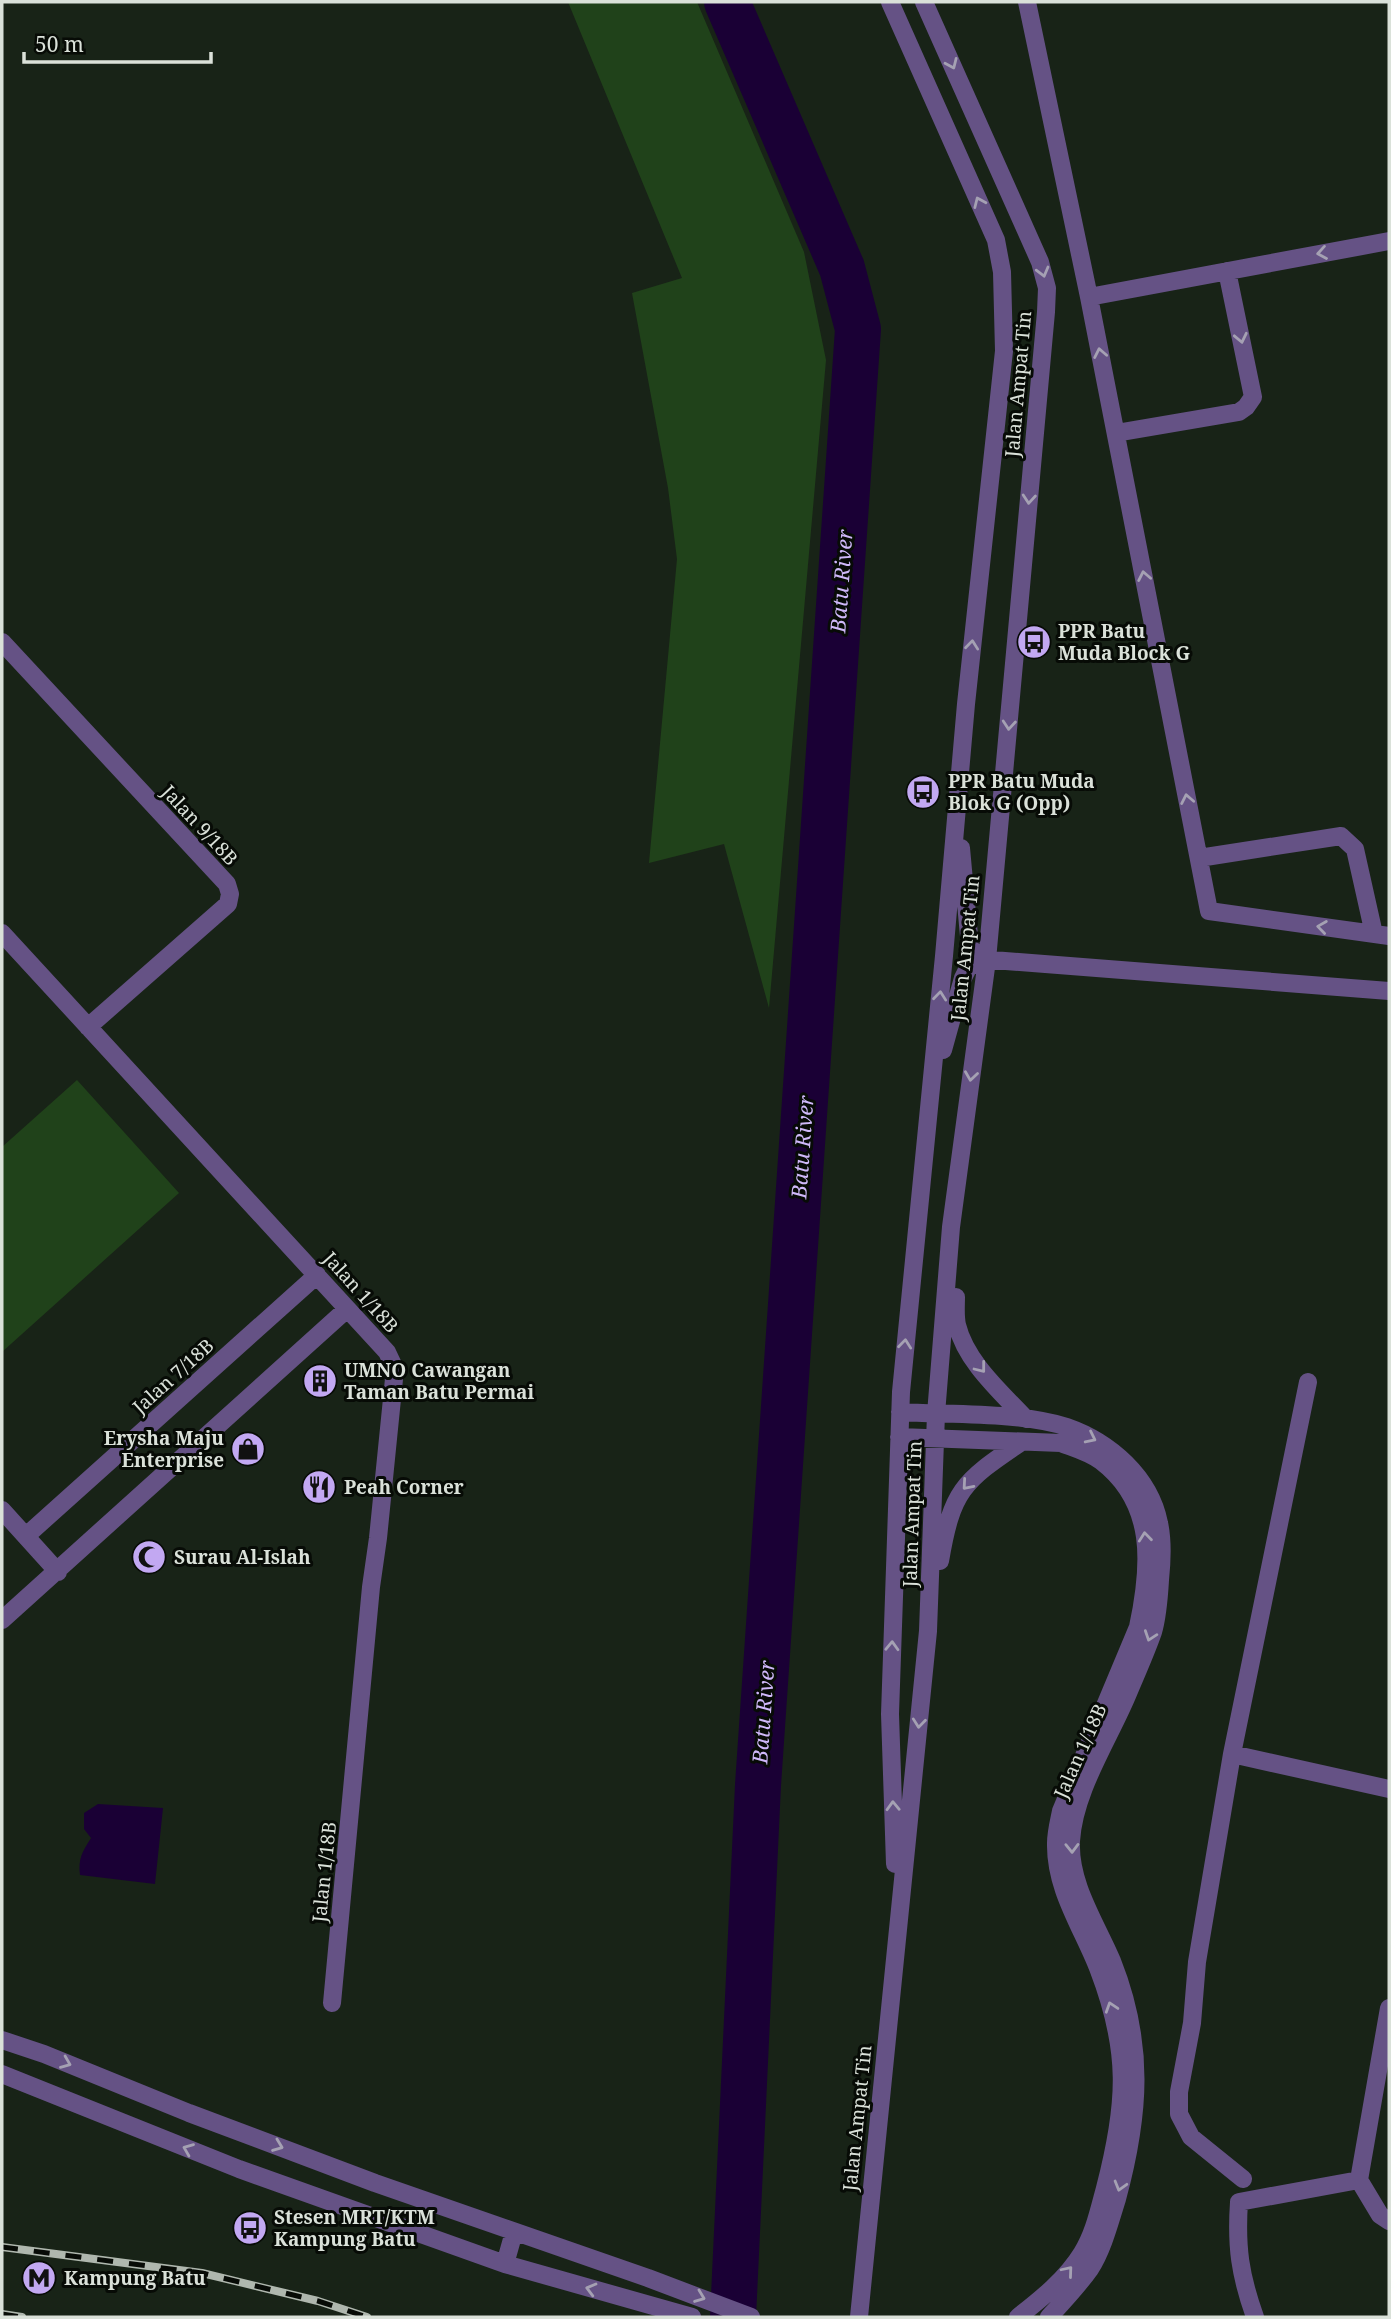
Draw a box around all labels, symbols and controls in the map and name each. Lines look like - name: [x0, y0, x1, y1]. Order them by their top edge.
- scale bar: [24, 21, 212, 65]
- text: 50 m: [35, 30, 84, 58]
- one-way arrow: [944, 57, 958, 69]
- one-way arrow: [973, 197, 987, 210]
- one-way arrow: [1316, 245, 1328, 260]
- one-way arrow: [1035, 266, 1049, 278]
- street label: Jalan Ampat Tin: [999, 310, 1037, 459]
- one-way arrow: [1232, 332, 1247, 344]
- one-way arrow: [1093, 347, 1108, 358]
- one-way arrow: [1022, 493, 1037, 504]
- water label: Batu River: [823, 528, 859, 635]
- one-way arrow: [1137, 570, 1152, 582]
- place label: PPR Batu Muda Block G: [1058, 618, 1190, 666]
- bus stop icon: PPR Batu Muda Block G: [1015, 623, 1053, 661]
- one-way arrow: [964, 639, 979, 650]
- one-way arrow: [1001, 719, 1016, 731]
- place label: PPR Batu Muda Blok G (Opp): [948, 768, 1095, 816]
- bus stop icon: PPR Batu Muda Blok G (Opp): [904, 773, 942, 811]
- street label: Jalan 9/18B: [155, 778, 244, 871]
- one-way arrow: [1181, 793, 1196, 805]
- street label: Jalan Ampat Tin: [944, 874, 986, 1023]
- one-way arrow: [1316, 919, 1328, 934]
- one-way arrow: [932, 990, 947, 1001]
- one-way arrow: [964, 1070, 979, 1082]
- water label: Batu River: [784, 1094, 820, 1201]
- street label: Jalan 1/18B: [317, 1245, 404, 1338]
- street label: Jalan 7/18B: [126, 1333, 219, 1420]
- one-way arrow: [898, 1339, 913, 1350]
- place label: UMNO Cawangan Taman Batu Permai: [344, 1357, 535, 1405]
- one-way arrow: [973, 1361, 986, 1373]
- building icon: UMNO Cawangan Taman Batu Permai: [301, 1362, 339, 1400]
- place label: Erysha Maju Enterprise: [104, 1425, 224, 1473]
- shop icon: Erysha Maju Enterprise: [229, 1430, 267, 1468]
- one-way arrow: [1084, 1430, 1096, 1444]
- street label: Jalan Ampat Tin: [896, 1440, 928, 1589]
- restaurant icon: Peah Corner: [300, 1468, 338, 1506]
- place label: Peah Corner: [344, 1474, 464, 1500]
- one-way arrow: [963, 1477, 975, 1490]
- one-way arrow: [1138, 1531, 1153, 1543]
- mosque icon: Surau Al-Islah: [130, 1538, 168, 1576]
- place label: Surau Al-Islah: [174, 1544, 311, 1570]
- one-way arrow: [1144, 1630, 1158, 1642]
- one-way arrow: [885, 1640, 900, 1651]
- water label: Batu River: [745, 1659, 781, 1766]
- street label: Jalan 1/18B: [1047, 1700, 1112, 1803]
- one-way arrow: [911, 1717, 926, 1729]
- one-way arrow: [886, 1801, 901, 1812]
- street label: Jalan 1/18B: [306, 1820, 342, 1925]
- one-way arrow: [1064, 1844, 1080, 1854]
- one-way arrow: [1105, 2001, 1119, 2013]
- street label: Jalan Ampat Tin: [836, 2044, 878, 2193]
- one-way arrow: [59, 2054, 71, 2068]
- one-way arrow: [271, 2138, 283, 2152]
- one-way arrow: [183, 2143, 195, 2157]
- one-way arrow: [1114, 2179, 1129, 2191]
- place label: Stesen MRT/KTM Kampung Batu: [274, 2204, 435, 2252]
- bus stop icon: Stesen MRT/KTM Kampung Batu: [231, 2209, 269, 2247]
- metro station icon: Kampung Batu: [20, 2259, 58, 2297]
- place label: Kampung Batu: [64, 2265, 206, 2291]
- one-way arrow: [1060, 2266, 1072, 2279]
- one-way arrow: [585, 2282, 597, 2297]
- one-way arrow: [693, 2289, 705, 2303]

